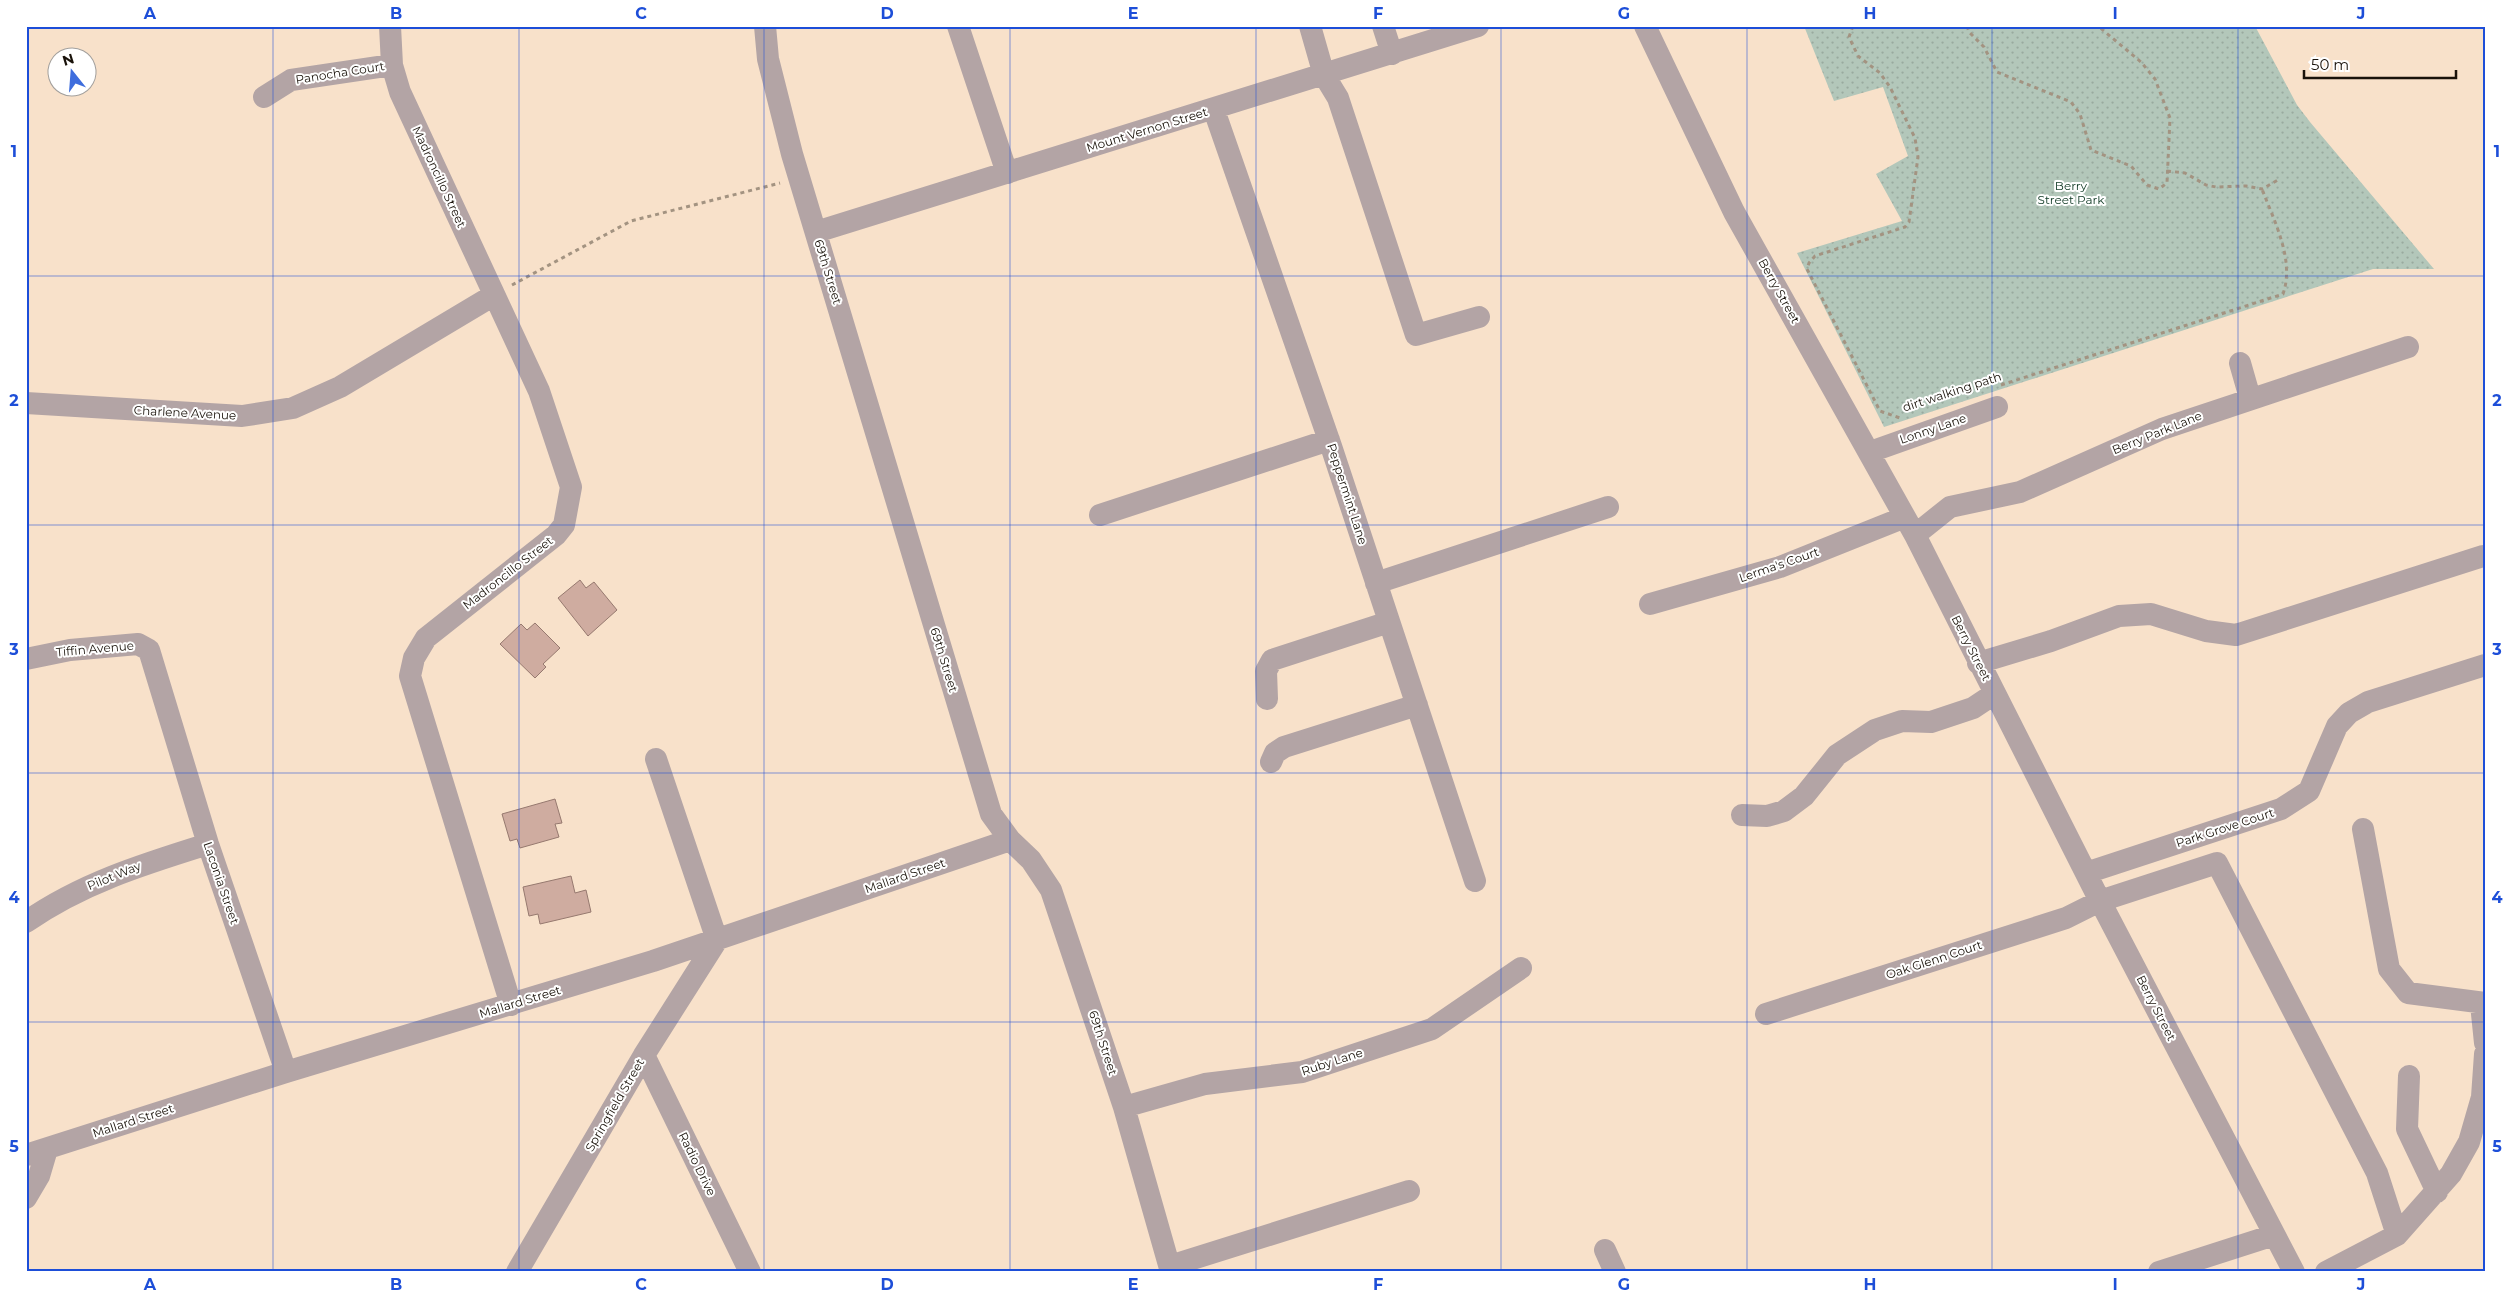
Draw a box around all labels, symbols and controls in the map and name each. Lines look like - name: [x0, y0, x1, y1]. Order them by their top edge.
- text: A: [143, 4, 157, 23]
- text: B: [390, 4, 402, 23]
- text: C: [635, 4, 647, 23]
- text: D: [880, 4, 894, 23]
- text: E: [1128, 4, 1138, 23]
- text: F: [1373, 4, 1383, 23]
- text: G: [1618, 4, 1630, 23]
- text: H: [1864, 4, 1876, 23]
- text: I: [2112, 4, 2118, 23]
- text: J: [2356, 4, 2365, 23]
- north arrow: [48, 48, 98, 98]
- scale bar: [2304, 48, 2456, 80]
- text: N: [60, 49, 76, 70]
- text: 50 m: [2311, 55, 2349, 74]
- street label: Panocha Court: [294, 58, 386, 87]
- street label: Mount Vernon Street: [1084, 104, 1209, 155]
- street label: Madroncillo Street: [409, 124, 470, 230]
- text: 1: [11, 142, 17, 161]
- text: 1: [2494, 142, 2500, 161]
- park label: Berry Street Park: [2038, 178, 2105, 207]
- street label: 69th Street: [811, 238, 846, 306]
- street label: Berry Street: [1756, 256, 1803, 326]
- street label: dirt walking path: [1901, 368, 2003, 415]
- text: 2: [9, 391, 19, 410]
- text: 2: [2492, 391, 2502, 410]
- street label: Charlene Avenue: [133, 402, 237, 423]
- street label: Berry Park Lane: [2110, 408, 2204, 457]
- street label: Lonny Lane: [1897, 410, 1968, 447]
- street label: Peppermint Lane: [1324, 441, 1371, 546]
- street label: Madroncillo Street: [460, 533, 556, 612]
- street label: Lerma's Court: [1737, 544, 1821, 585]
- street label: Berry Street: [1948, 612, 1994, 683]
- street label: 69th Street: [927, 626, 962, 694]
- street label: Tiffin Avenue: [55, 638, 134, 659]
- text: 3: [8, 640, 19, 659]
- text: 3: [2491, 640, 2502, 659]
- street label: Park Grove Court: [2174, 805, 2276, 850]
- street label: Laconia Street: [200, 840, 243, 926]
- street label: Mallard Street: [863, 855, 947, 896]
- street label: Pilot Way: [85, 858, 143, 893]
- text: 4: [8, 888, 20, 907]
- text: 4: [2491, 888, 2503, 907]
- street label: Oak Glenn Court: [1884, 937, 1984, 982]
- street label: Berry Street: [2133, 972, 2179, 1043]
- street label: Mallard Street: [477, 982, 562, 1021]
- street label: 69th Street: [1086, 1009, 1121, 1077]
- street label: Ruby Lane: [1299, 1045, 1365, 1079]
- street label: Springfield Street: [582, 1055, 647, 1154]
- street label: Mallard Street: [90, 1100, 175, 1141]
- street label: Radio Drive: [676, 1129, 719, 1198]
- text: 5: [9, 1137, 19, 1156]
- text: 5: [2492, 1137, 2502, 1156]
- text: A: [143, 1275, 157, 1294]
- text: B: [390, 1275, 402, 1294]
- text: C: [635, 1275, 647, 1294]
- text: D: [880, 1275, 894, 1294]
- text: E: [1128, 1275, 1138, 1294]
- text: F: [1373, 1275, 1383, 1294]
- text: G: [1618, 1275, 1630, 1294]
- text: H: [1864, 1275, 1876, 1294]
- text: I: [2112, 1275, 2118, 1294]
- text: J: [2356, 1275, 2365, 1294]

